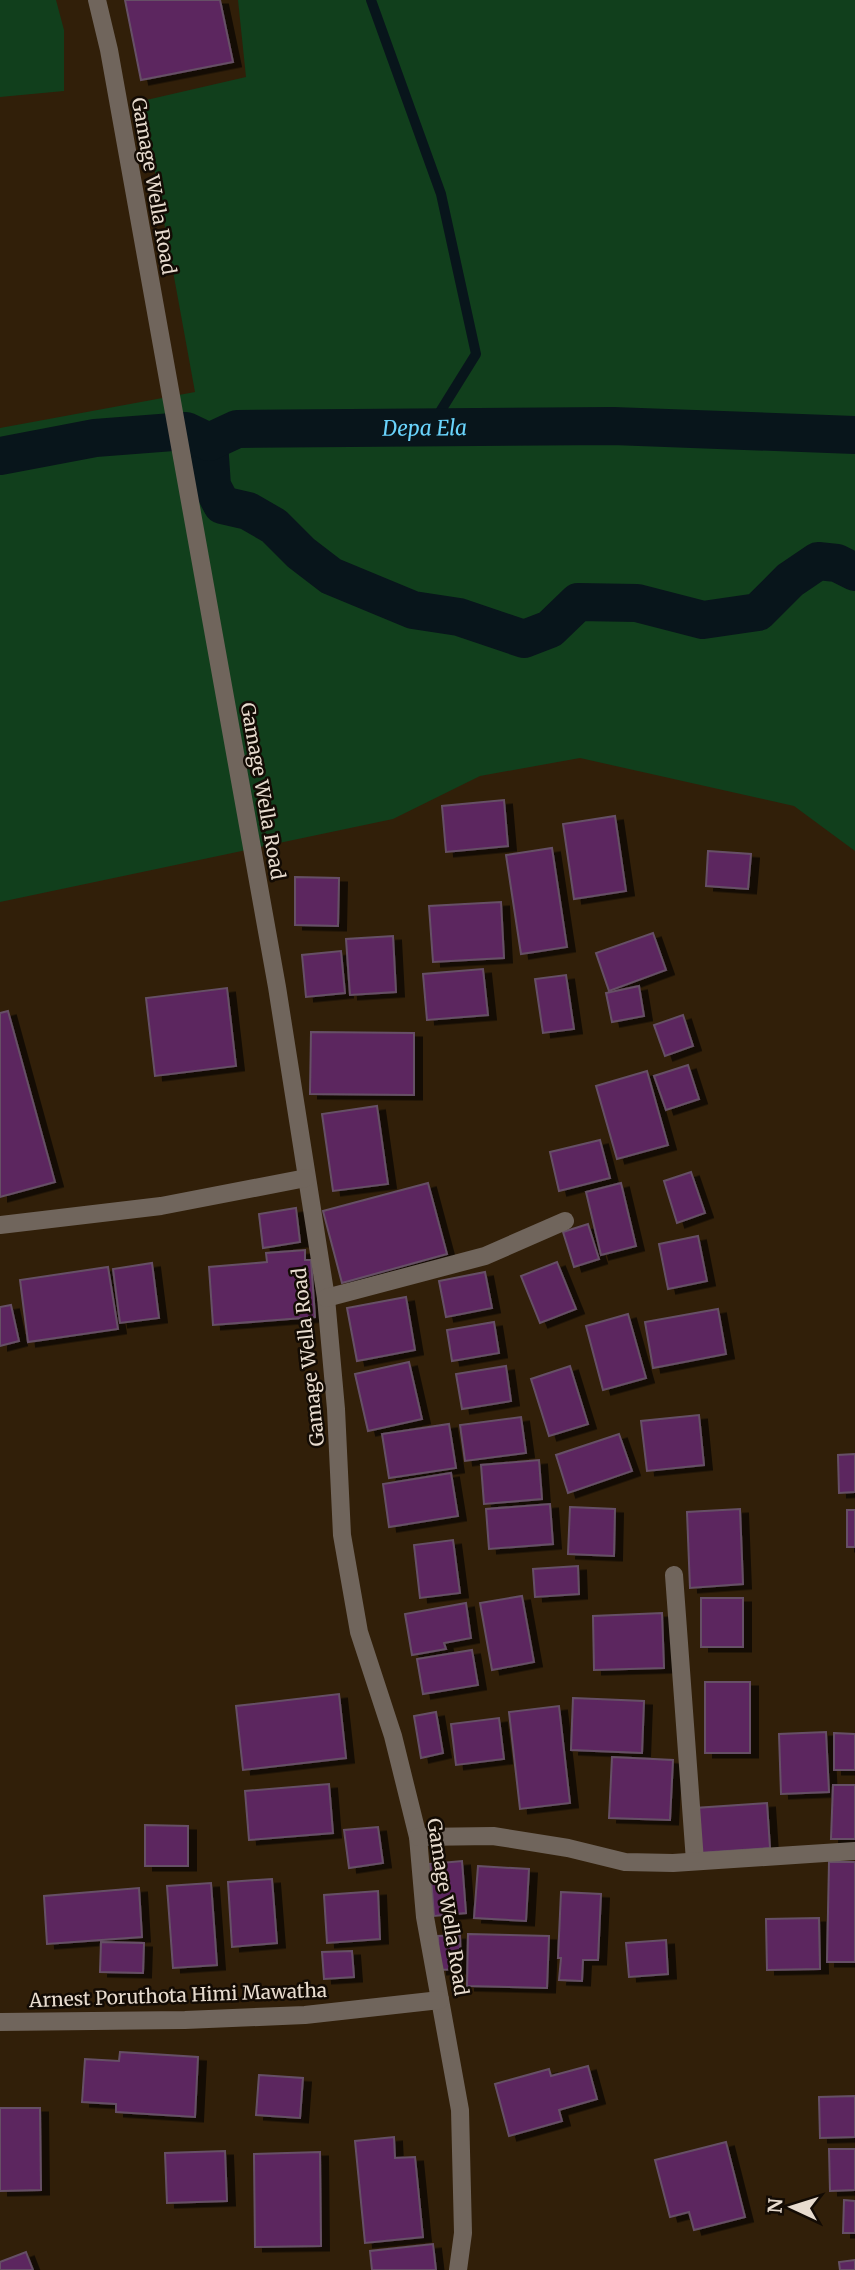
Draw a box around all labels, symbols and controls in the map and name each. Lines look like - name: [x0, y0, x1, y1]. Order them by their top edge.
- street label: Gamage Wella Road: [127, 96, 181, 276]
- water label: Depa Ela: [381, 414, 467, 441]
- street label: Gamage Wella Road: [236, 701, 290, 881]
- street label: Gamage Wella Road: [287, 1267, 329, 1447]
- street label: Gamage Wella Road: [422, 1817, 474, 1997]
- street label: Arnest Poruthota Himi Mawatha: [28, 1978, 327, 2012]
- north arrow: [757, 2172, 827, 2242]
- text: N: [763, 2197, 788, 2214]

